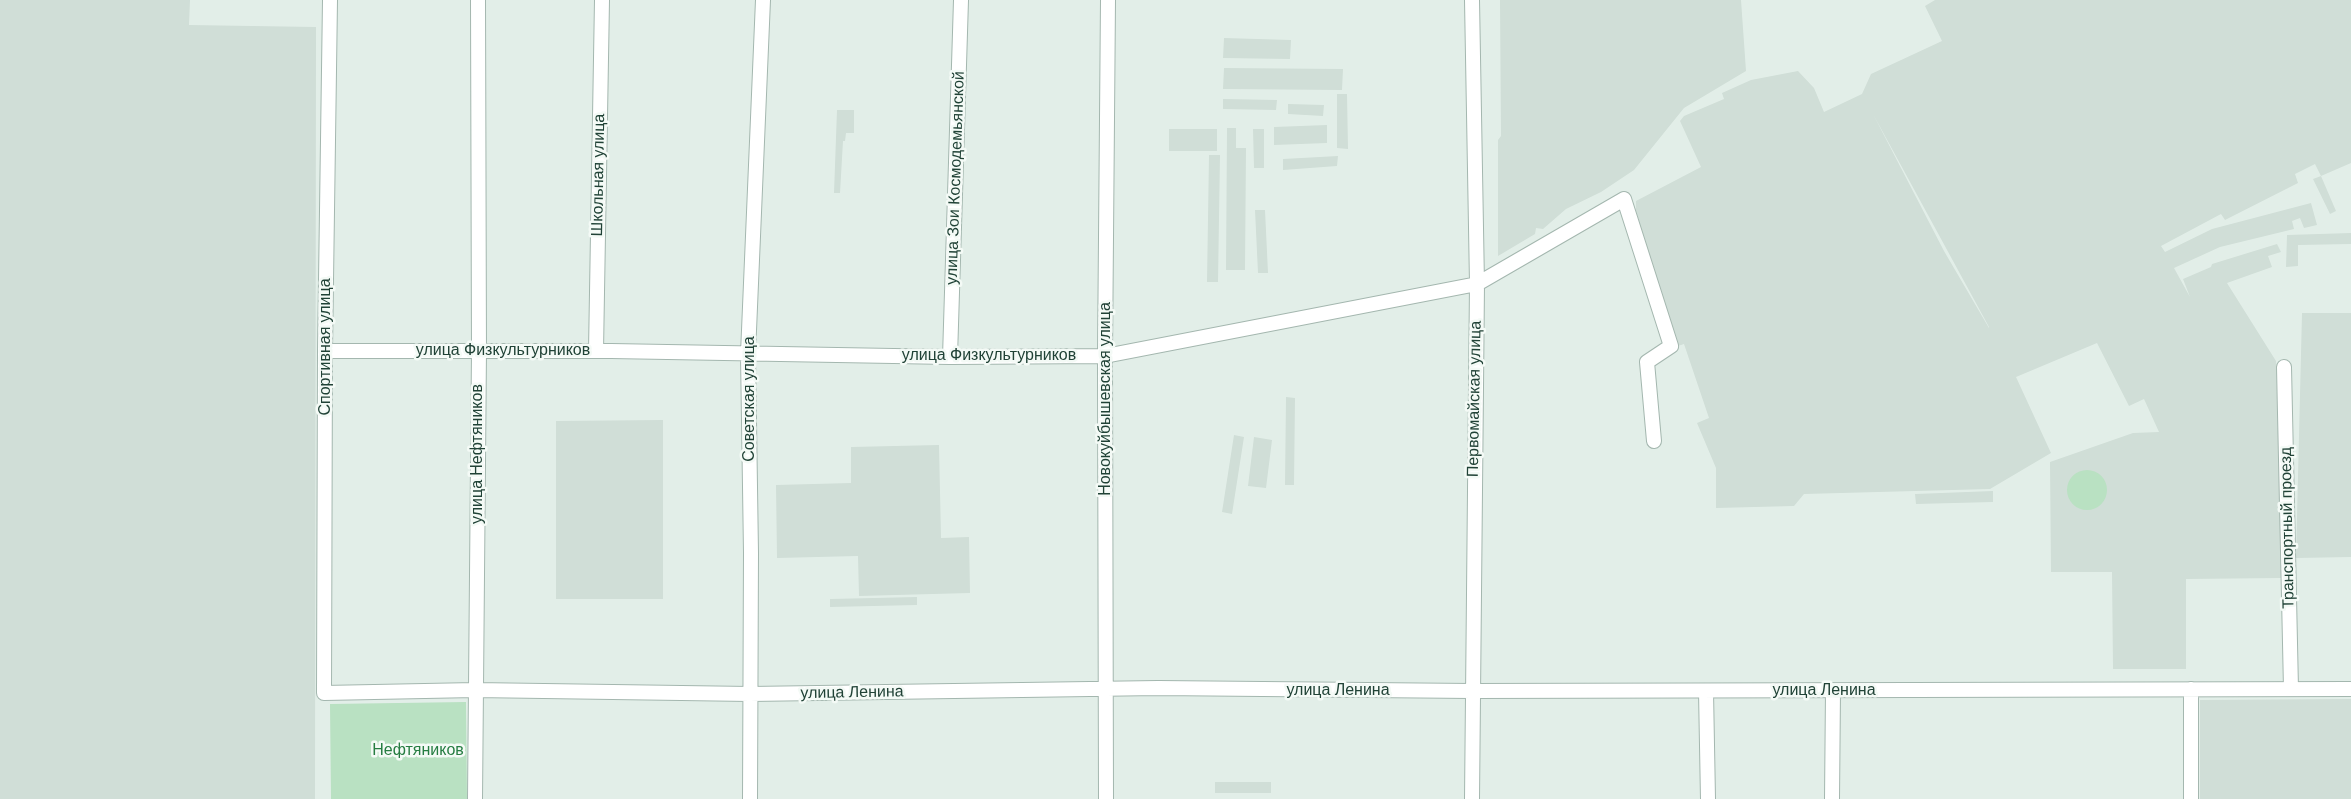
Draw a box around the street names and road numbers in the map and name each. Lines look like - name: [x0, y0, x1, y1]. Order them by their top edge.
- street label: улица Зои Космодемьянской: [943, 71, 969, 285]
- street label: Школьная улица: [588, 113, 610, 237]
- street label: Спортивная улица: [316, 278, 336, 416]
- street label: Новокуйбышевская улица: [1096, 302, 1116, 496]
- street label: Первомайская улица: [1464, 321, 1486, 477]
- street label: Советская улица: [740, 336, 760, 462]
- street label: улица Физкультурников: [416, 341, 590, 361]
- street label: улица Физкультурников: [902, 346, 1076, 366]
- street label: улица Нефтяников: [468, 384, 488, 524]
- street label: Транспортный проезд: [2277, 447, 2299, 609]
- street label: улица Ленина: [1286, 681, 1390, 701]
- street label: улица Ленина: [1772, 681, 1876, 701]
- street label: улица Ленина: [800, 683, 904, 703]

